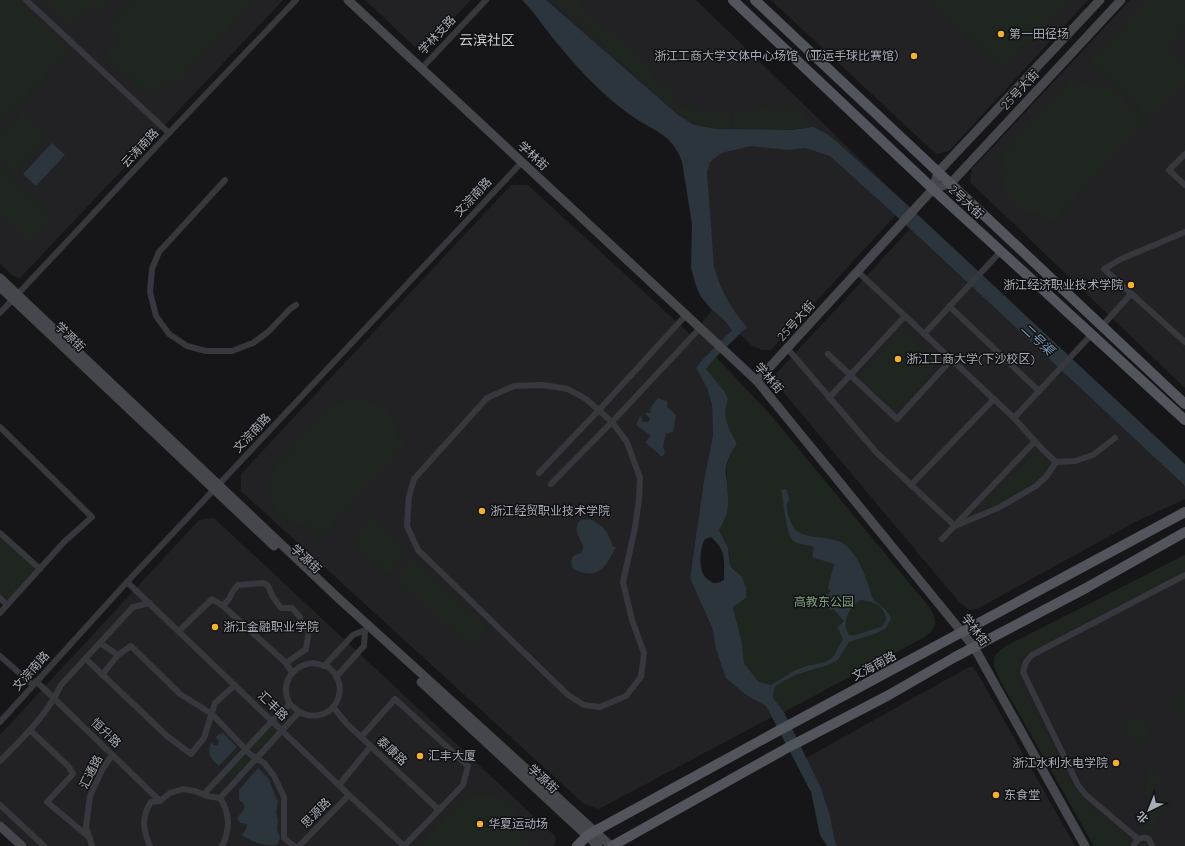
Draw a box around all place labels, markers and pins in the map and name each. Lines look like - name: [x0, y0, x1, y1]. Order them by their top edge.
- place label: 第一田径场: [1009, 26, 1069, 41]
- marker: 第一田径场: [996, 29, 1006, 39]
- place label: 浙江工商大学文体中心场馆（亚运手球比赛馆）: [654, 48, 906, 63]
- marker: 浙江工商大学文体中心场馆（亚运手球比赛馆）: [909, 51, 919, 61]
- place label: 浙江经济职业技术学院: [1003, 277, 1123, 292]
- marker: 浙江经济职业技术学院: [1126, 280, 1136, 290]
- place label: 浙江工商大学(下沙校区): [906, 351, 1035, 366]
- marker: 浙江工商大学(下沙校区): [893, 354, 903, 364]
- place label: 浙江经贸职业技术学院: [490, 503, 610, 518]
- marker: 浙江经贸职业技术学院: [477, 506, 487, 516]
- place label: 浙江金融职业学院: [223, 619, 319, 634]
- marker: 浙江金融职业学院: [210, 622, 220, 632]
- place label: 汇丰大厦: [428, 748, 476, 763]
- marker: 汇丰大厦: [415, 751, 425, 761]
- place label: 浙江水利水电学院: [1012, 755, 1108, 770]
- marker: 浙江水利水电学院: [1111, 758, 1121, 768]
- place label: 东食堂: [1004, 787, 1040, 802]
- marker: 东食堂: [991, 790, 1001, 800]
- place label: 华夏运动场: [488, 816, 548, 831]
- marker: 华夏运动场: [475, 819, 485, 829]

